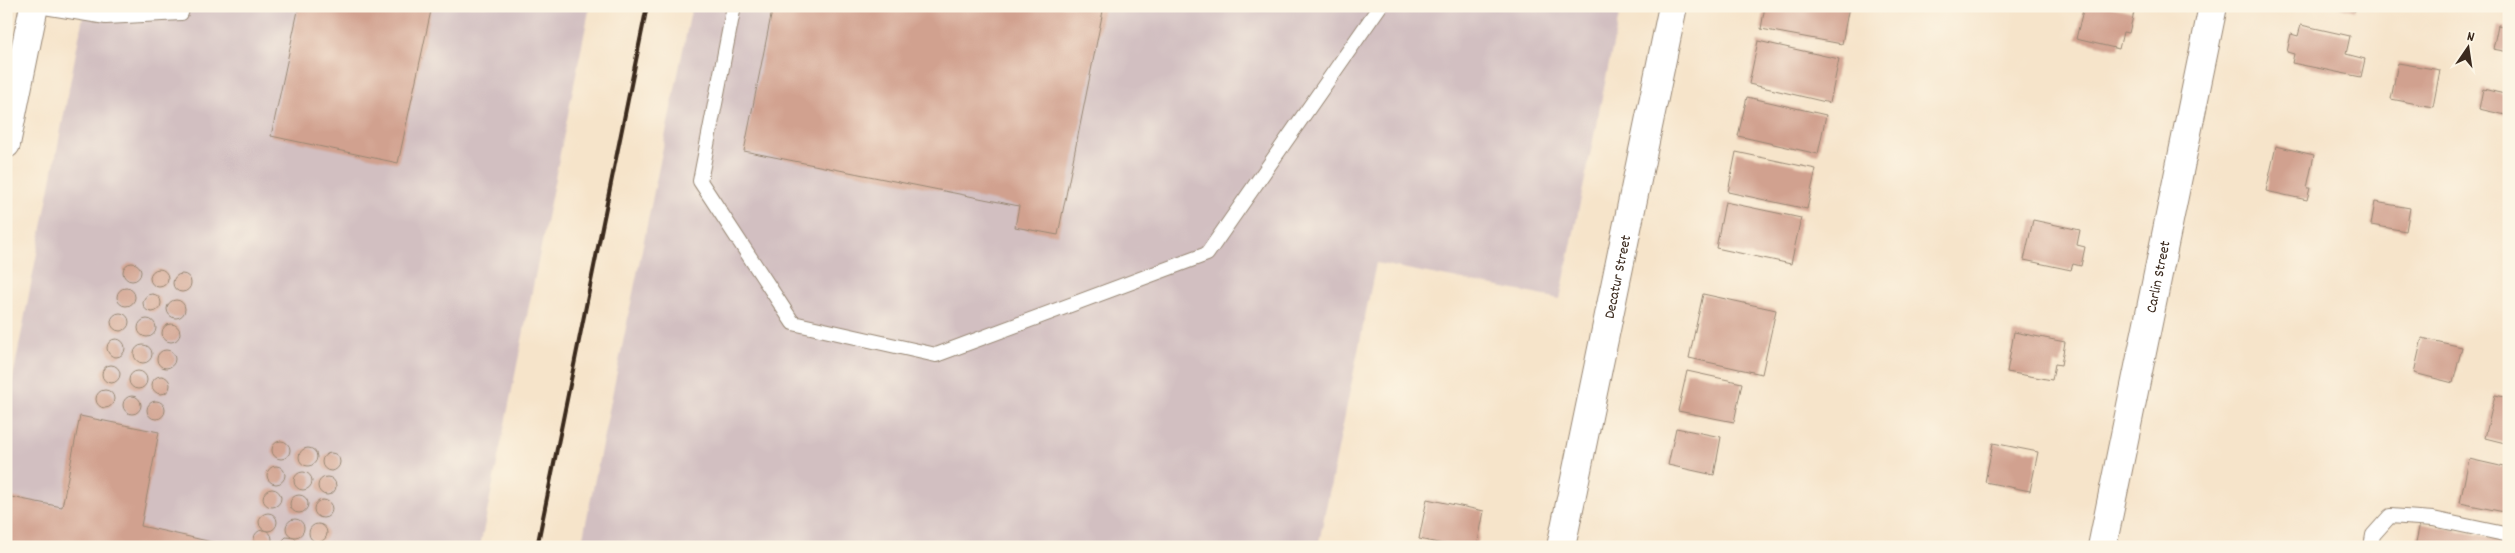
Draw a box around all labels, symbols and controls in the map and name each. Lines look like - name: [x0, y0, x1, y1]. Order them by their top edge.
- north arrow: [2442, 22, 2492, 72]
- text: N: [2465, 27, 2476, 48]
- street label: Decatur Street: [1600, 233, 1638, 321]
- street label: Carlin Street: [2141, 238, 2178, 315]

